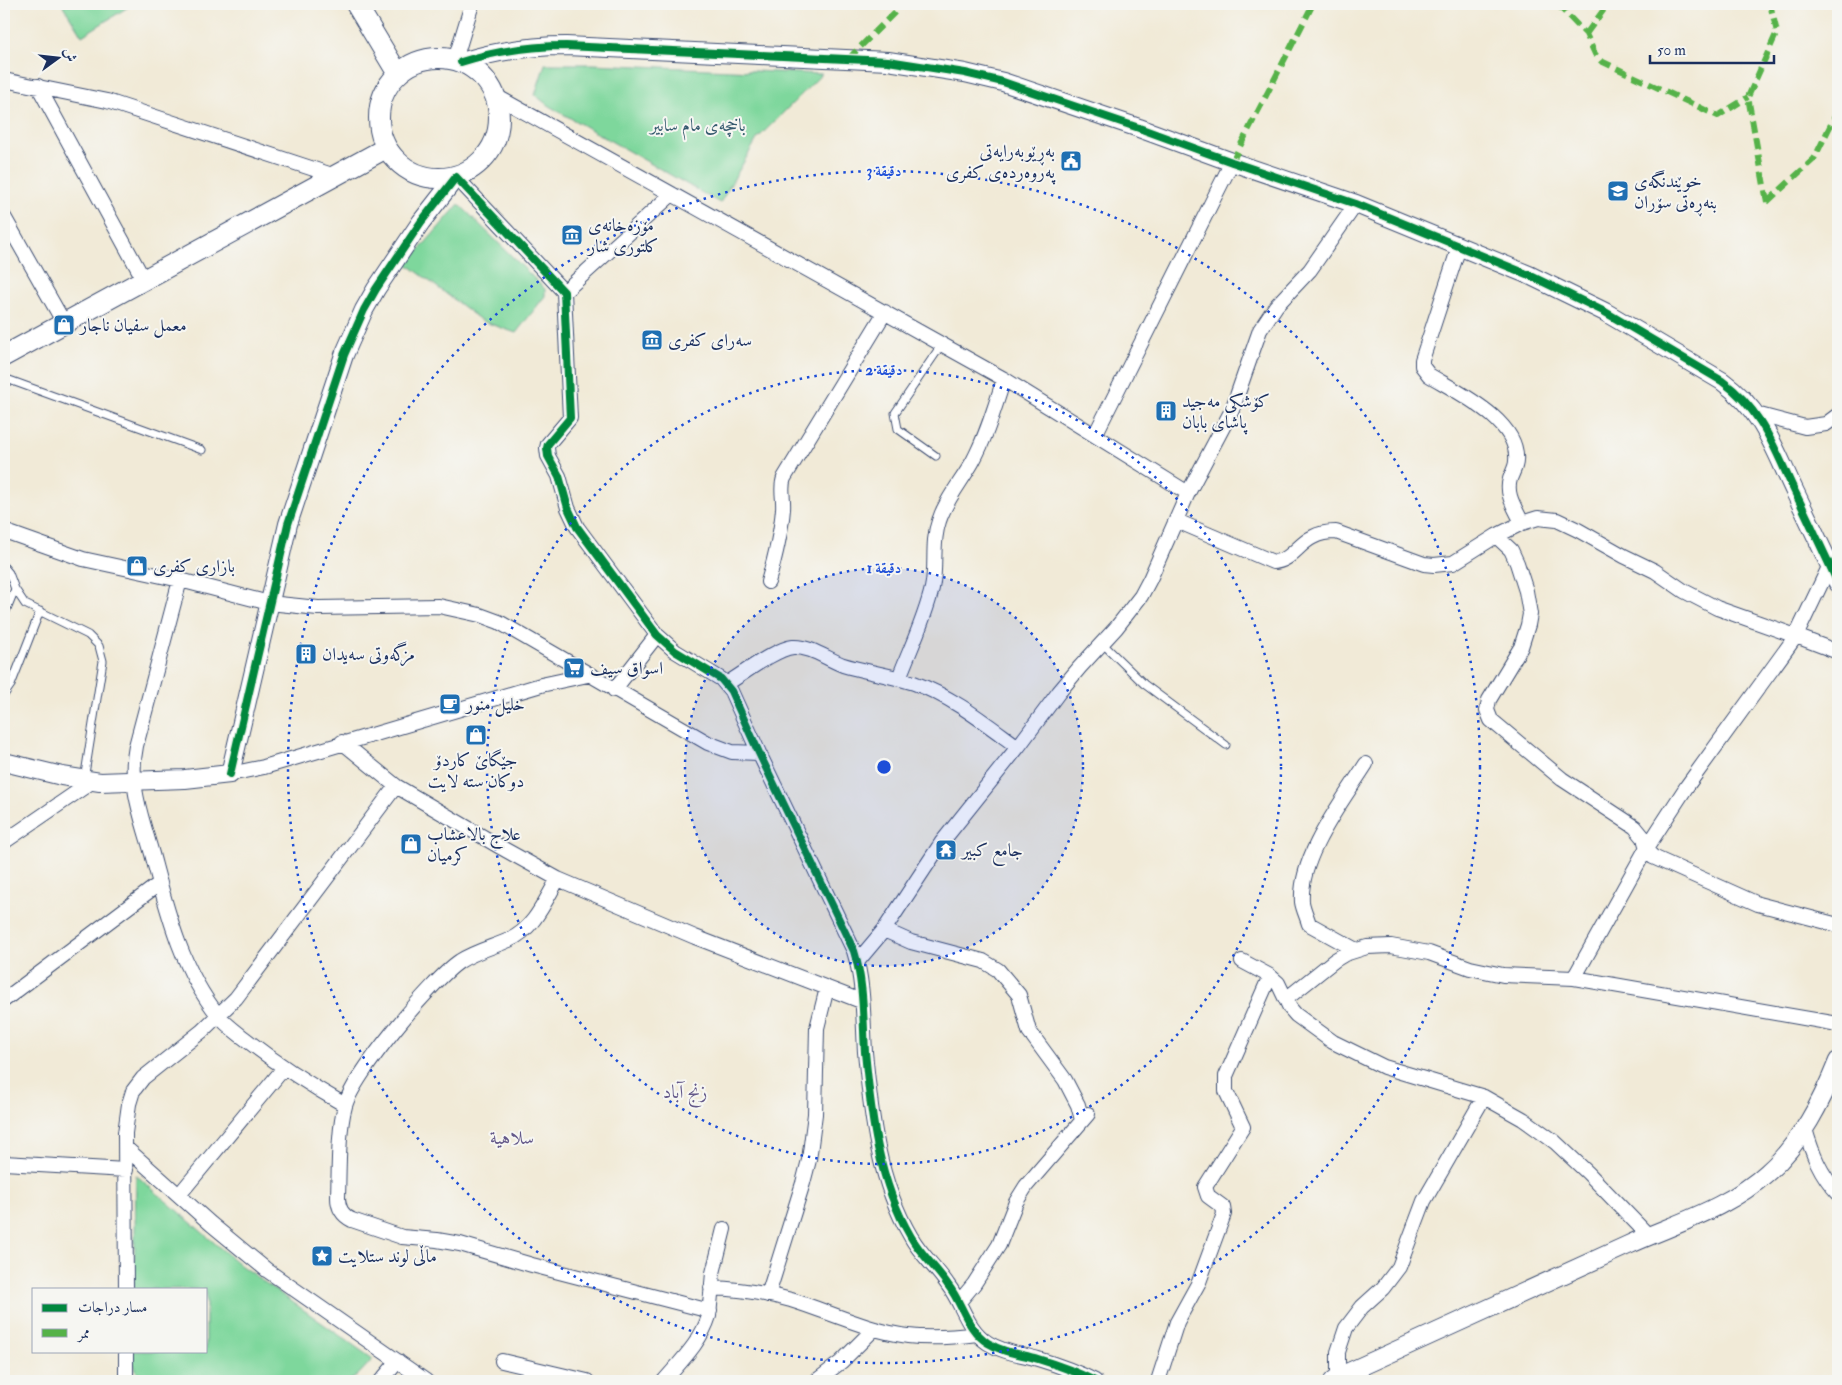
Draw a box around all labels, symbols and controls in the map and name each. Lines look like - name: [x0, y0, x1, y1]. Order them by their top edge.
- north arrow: [32, 32, 82, 82]
- scale bar: [1650, 32, 1773, 64]
- text: 50 m: [1657, 41, 1686, 60]
- text: ش: [60, 46, 80, 64]
- park label: باخچەی مام سابیر: [648, 114, 746, 141]
- place label: بەڕێوبەرایەتی پەروەردەی کفری: [946, 140, 1057, 185]
- public building icon: بەڕێوبەرایەتی پەروەردەی کفری: [1059, 149, 1083, 173]
- text: 3 دقيقة: [866, 162, 902, 181]
- place label: خوێندنگەی بنەڕەتی سۆران: [1634, 170, 1717, 217]
- school or university icon: خوێندنگەی بنەڕەتی سۆران: [1606, 179, 1630, 203]
- place label: مۆزەخانەی کلتوری شار: [586, 214, 659, 258]
- museum icon: مۆزەخانەی کلتوری شار: [560, 223, 584, 247]
- shop icon: معمل سفيان ناجار: [52, 313, 76, 337]
- place label: معمل سفيان ناجار: [78, 314, 187, 338]
- museum icon: سەرای کفری: [640, 328, 664, 352]
- place label: سەرای کفری: [668, 329, 752, 352]
- text: 2 دقيقة: [866, 361, 902, 380]
- place label: کۆشکی مەجید پاشای بابان: [1182, 390, 1270, 435]
- building icon: کۆشکی مەجید پاشای بابان: [1154, 399, 1178, 423]
- shop icon: بازاری کفری: [125, 554, 149, 578]
- place label: بازاری کفری: [153, 555, 235, 578]
- text: 1 دقيقة: [867, 559, 901, 578]
- place label: مزگەوتی سەیدان: [322, 641, 415, 667]
- building icon: مزگەوتی سەیدان: [294, 642, 318, 666]
- supermarket icon: اسواق سيف: [562, 656, 586, 680]
- place label: اسواق سيف: [590, 657, 663, 680]
- cafe icon: خلیل منور: [438, 692, 462, 716]
- place label: خلیل منور: [464, 693, 525, 717]
- shop icon: جێگاێ کاردۆ دوکان ستە لایت: [464, 723, 488, 747]
- place label: جێگاێ کاردۆ دوکان ستە لایت: [428, 748, 524, 793]
- centre of rings: [875, 758, 893, 776]
- place label: علاج بالاعشاب كرميان: [427, 823, 521, 867]
- shop icon: علاج بالاعشاب كرميان: [399, 832, 423, 856]
- temple icon: جامع كبير: [934, 838, 958, 862]
- place label: جامع كبير: [960, 839, 1023, 866]
- district label: زنج آباد: [663, 1080, 707, 1108]
- district label: سلاهية: [490, 1126, 534, 1150]
- place icon: ماڵی لوند ستلایت: [310, 1244, 334, 1268]
- place label: ماڵی لوند ستلایت: [338, 1245, 437, 1268]
- legend: [32, 1288, 208, 1352]
- text: مسار دراجات: [78, 1298, 147, 1317]
- text: ممر: [76, 1324, 90, 1343]

